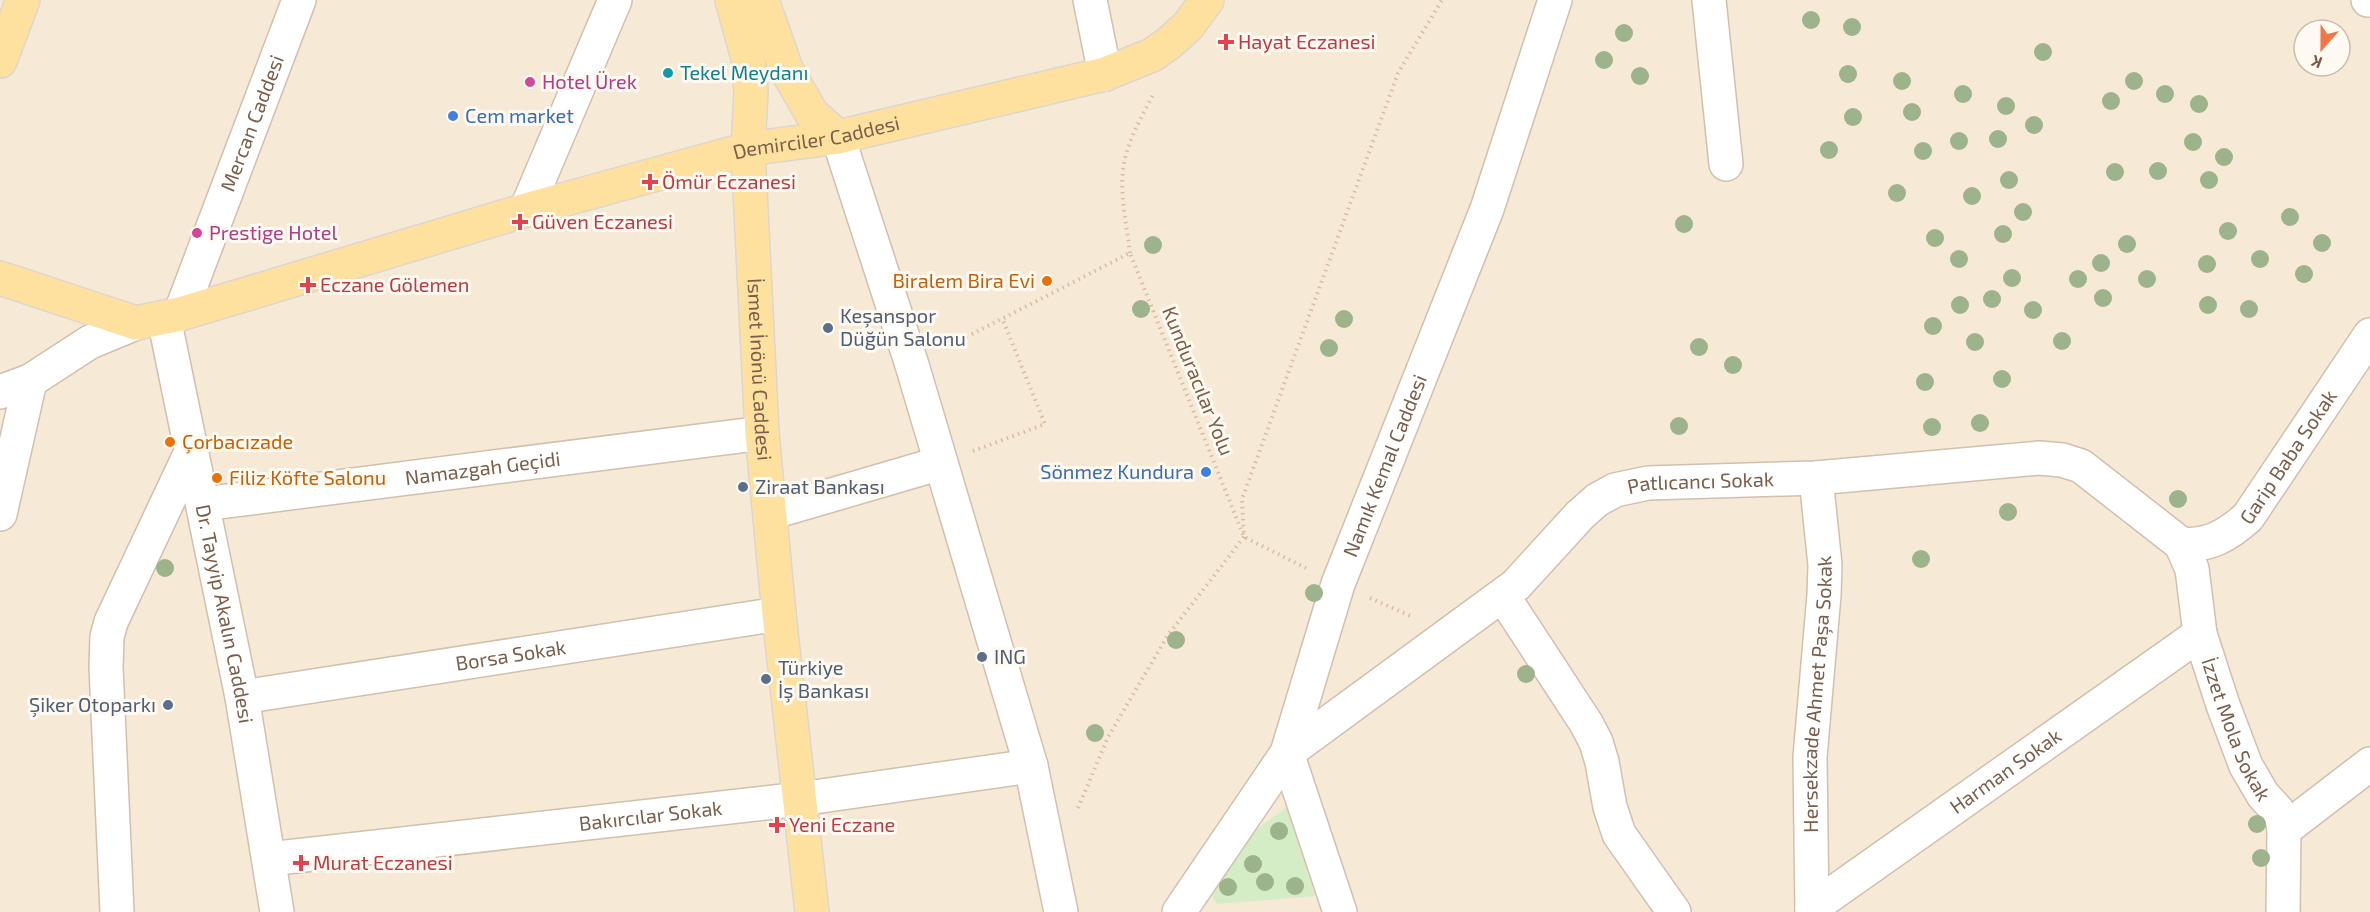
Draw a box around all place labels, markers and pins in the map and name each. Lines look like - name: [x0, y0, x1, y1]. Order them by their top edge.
- place label: Hayat Eczanesi: [1238, 29, 1376, 53]
- marker: Hayat Eczanesi: [1219, 35, 1233, 49]
- place label: Tekel Meydanı: [680, 60, 808, 84]
- marker: Tekel Meydanı: [661, 66, 675, 80]
- place label: Hotel Ürek: [542, 69, 637, 93]
- marker: Hotel Ürek: [523, 75, 537, 89]
- place label: Cem market: [465, 103, 574, 127]
- marker: Cem market: [446, 109, 460, 123]
- place label: Ömür Eczanesi: [662, 169, 796, 193]
- marker: Ömür Eczanesi: [643, 175, 657, 189]
- place label: Güven Eczanesi: [532, 209, 673, 233]
- marker: Güven Eczanesi: [513, 215, 527, 229]
- place label: Prestige Hotel: [209, 220, 337, 244]
- marker: Prestige Hotel: [190, 226, 204, 240]
- place label: Biralem Bira Evi: [892, 268, 1035, 292]
- place label: Eczane Gölemen: [320, 272, 469, 296]
- marker: Biralem Bira Evi: [1040, 274, 1054, 288]
- marker: Eczane Gölemen: [301, 278, 315, 292]
- place label: Keşanspor Düğün Salonu: [840, 303, 966, 350]
- marker: Keşanspor Düğün Salonu: [821, 321, 835, 335]
- place label: Çorbacızade: [182, 429, 293, 454]
- marker: Çorbacızade: [163, 435, 177, 449]
- place label: Sönmez Kundura: [1040, 459, 1194, 483]
- place label: Filiz Köfte Salonu: [229, 465, 386, 489]
- marker: Sönmez Kundura: [1199, 465, 1213, 479]
- marker: Filiz Köfte Salonu: [210, 471, 224, 485]
- place label: Ziraat Bankası: [755, 474, 885, 498]
- marker: Ziraat Bankası: [736, 480, 750, 494]
- place label: ING: [994, 644, 1026, 668]
- marker: ING: [975, 650, 989, 664]
- place label: Türkiye İş Bankası: [778, 655, 869, 703]
- marker: Türkiye İş Bankası: [759, 672, 773, 686]
- place label: Şiker Otoparkı: [29, 692, 156, 717]
- marker: Şiker Otoparkı: [161, 698, 175, 712]
- place label: Yeni Eczane: [789, 812, 895, 836]
- marker: Yeni Eczane: [770, 818, 784, 832]
- place label: Murat Eczanesi: [313, 850, 453, 874]
- marker: Murat Eczanesi: [294, 856, 308, 870]

